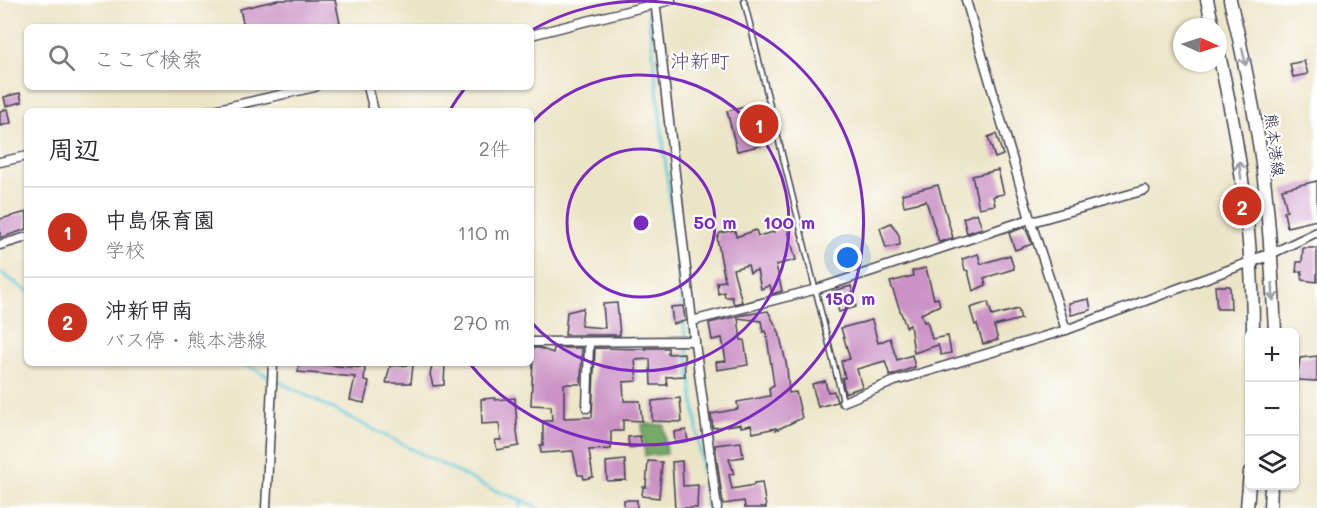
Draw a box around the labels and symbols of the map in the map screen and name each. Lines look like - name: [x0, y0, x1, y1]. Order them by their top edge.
- north arrow: [1173, 18, 1227, 72]
- district label: 沖新町: [670, 47, 730, 73]
- one-way arrow: [1238, 47, 1250, 66]
- pin: 1: [740, 102, 778, 146]
- street label: 熊本港線: [1261, 112, 1290, 178]
- one-way arrow: [1234, 160, 1245, 180]
- pin: 2: [1222, 184, 1262, 228]
- text: 50 m: [694, 210, 736, 234]
- text: 100 m: [763, 210, 815, 234]
- centre of rings: [631, 213, 651, 233]
- your location: [833, 243, 862, 272]
- one-way arrow: [1268, 281, 1279, 301]
- text: 150 m: [825, 286, 875, 310]

